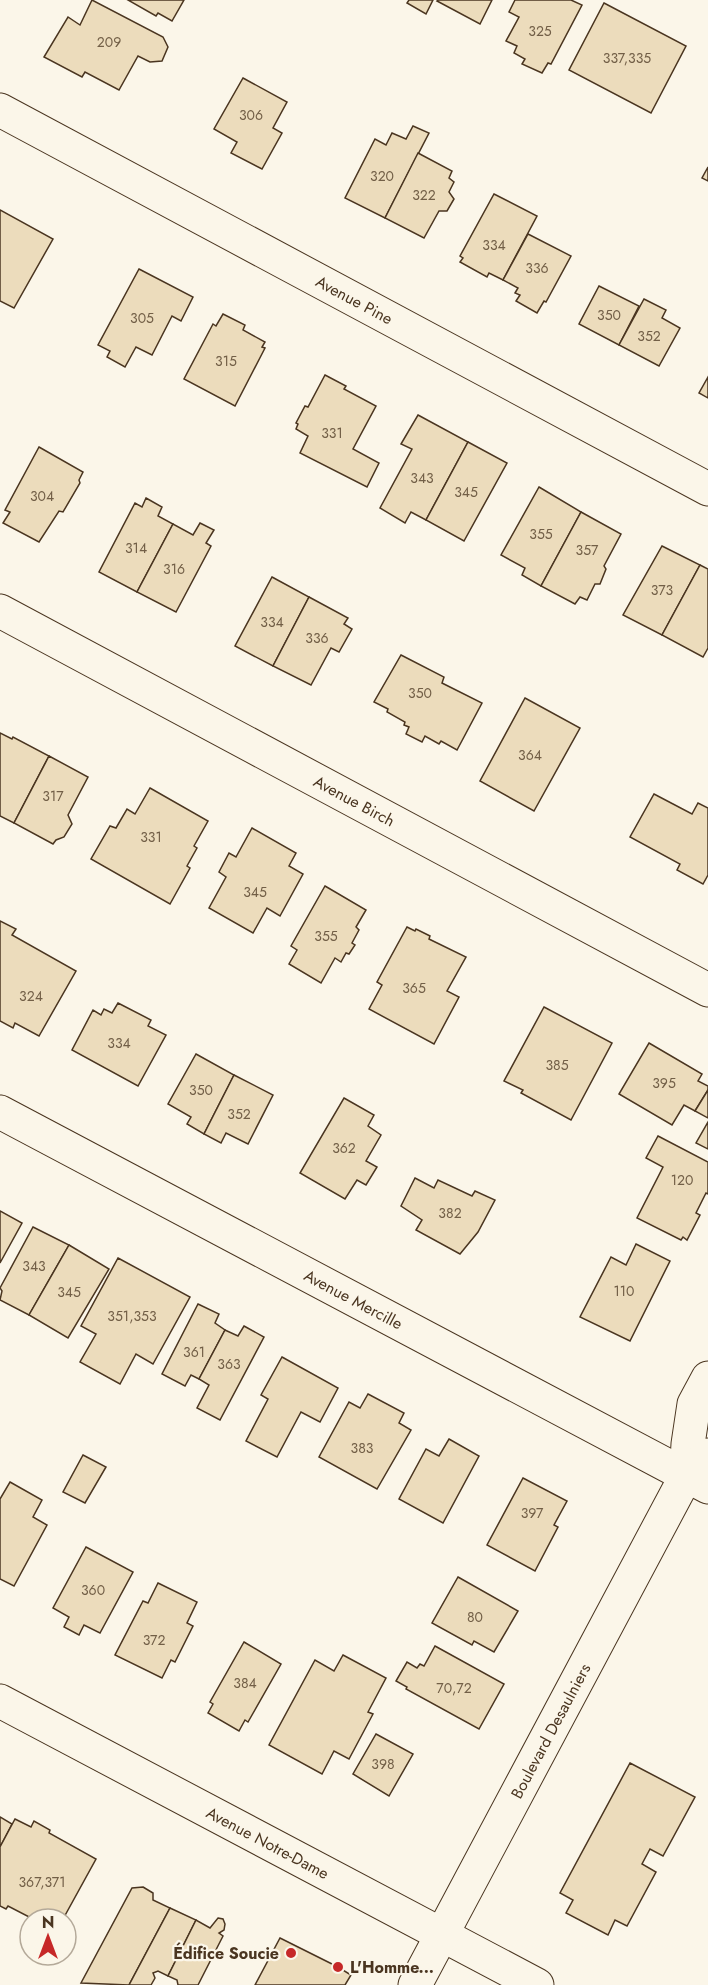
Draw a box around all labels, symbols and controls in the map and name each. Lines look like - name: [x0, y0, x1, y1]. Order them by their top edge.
- house number: 325: [528, 21, 552, 41]
- house number: 209: [97, 32, 121, 52]
- house number: 337,335: [603, 48, 651, 68]
- house number: 306: [239, 105, 263, 125]
- house number: 320: [370, 166, 394, 186]
- house number: 322: [412, 185, 436, 205]
- house number: 334: [482, 235, 506, 255]
- house number: 336: [525, 258, 549, 278]
- street label: Avenue Pine: [312, 270, 397, 330]
- house number: 350: [597, 305, 621, 325]
- house number: 305: [130, 308, 154, 328]
- house number: 352: [637, 326, 661, 346]
- house number: 315: [215, 351, 237, 371]
- house number: 331: [321, 423, 343, 443]
- house number: 343: [410, 468, 434, 488]
- house number: 345: [454, 482, 478, 502]
- house number: 304: [30, 486, 54, 506]
- house number: 355: [529, 524, 553, 544]
- house number: 314: [125, 538, 147, 558]
- house number: 357: [576, 540, 599, 560]
- house number: 316: [163, 559, 185, 579]
- house number: 373: [651, 580, 674, 600]
- house number: 334: [260, 612, 284, 632]
- house number: 336: [305, 628, 329, 648]
- house number: 350: [408, 683, 432, 703]
- house number: 364: [518, 745, 542, 765]
- street label: Avenue Birch: [309, 770, 399, 832]
- house number: 317: [42, 786, 64, 806]
- house number: 331: [140, 827, 162, 847]
- house number: 345: [243, 882, 267, 902]
- house number: 355: [314, 926, 338, 946]
- house number: 365: [402, 978, 426, 998]
- house number: 324: [19, 986, 43, 1006]
- house number: 334: [107, 1033, 131, 1053]
- house number: 385: [545, 1055, 569, 1075]
- house number: 395: [652, 1073, 676, 1093]
- house number: 350: [189, 1080, 213, 1100]
- house number: 352: [227, 1104, 251, 1124]
- house number: 362: [332, 1138, 356, 1158]
- house number: 120: [671, 1170, 693, 1190]
- house number: 382: [438, 1203, 462, 1223]
- house number: 343: [22, 1256, 46, 1276]
- street label: Avenue Mercille: [300, 1264, 407, 1335]
- house number: 110: [614, 1281, 635, 1301]
- house number: 345: [57, 1282, 81, 1302]
- house number: 351,353: [107, 1306, 157, 1326]
- house number: 361: [183, 1342, 205, 1362]
- house number: 363: [217, 1354, 241, 1374]
- house number: 383: [351, 1438, 374, 1458]
- house number: 397: [521, 1503, 544, 1523]
- house number: 360: [81, 1580, 105, 1600]
- house number: 80: [467, 1607, 483, 1627]
- house number: 372: [143, 1630, 165, 1650]
- street label: Boulevard Desaulniers: [505, 1659, 596, 1803]
- house number: 384: [233, 1673, 257, 1693]
- house number: 70,72: [436, 1678, 472, 1698]
- house number: 398: [371, 1754, 395, 1774]
- street label: Avenue Notre-Dame: [202, 1801, 333, 1885]
- house number: 367,371: [18, 1872, 66, 1892]
- north arrow: [18, 1907, 78, 1967]
- text: N: [42, 1911, 54, 1934]
- place label: Édifice Soucie: [173, 1942, 279, 1965]
- marker: Édifice Soucie: [284, 1946, 298, 1960]
- place label: L'Homme...: [350, 1956, 434, 1979]
- marker: L'Homme...: [331, 1960, 345, 1974]

